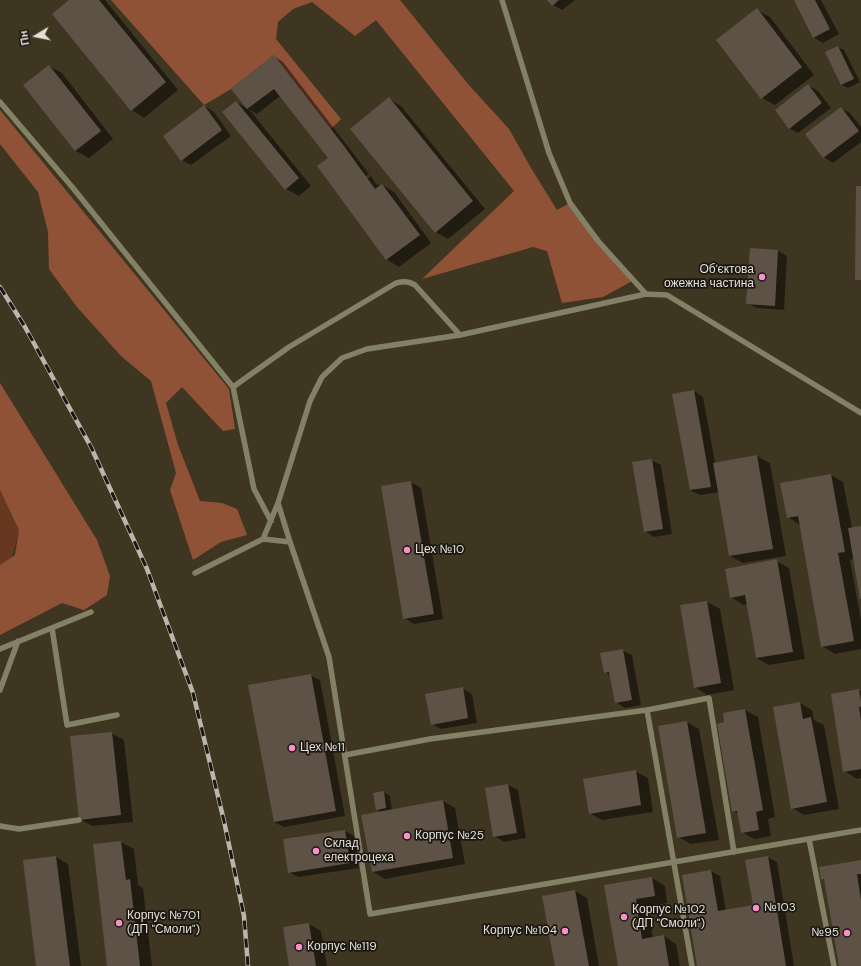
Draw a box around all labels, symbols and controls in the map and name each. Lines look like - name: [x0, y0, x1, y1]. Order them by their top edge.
- north arrow: [16, 16, 56, 56]
- text: Пн: [16, 30, 32, 46]
- place label: Об'єктова ожежна частина: [664, 263, 754, 291]
- marker: Об'єктова ожежна частина: [757, 272, 767, 282]
- place label: Цех №10: [415, 543, 464, 557]
- marker: Цех №10: [402, 545, 412, 555]
- place label: Цех №11: [300, 741, 345, 755]
- marker: Цех №11: [287, 743, 297, 753]
- place label: Корпус №25: [415, 829, 484, 843]
- marker: Корпус №25: [402, 831, 412, 841]
- place label: Склад електроцеха: [324, 837, 394, 865]
- marker: Склад електроцеха: [311, 846, 321, 856]
- place label: №103: [764, 901, 796, 915]
- place label: Корпус №102 (ДП "Смоли"): [632, 903, 706, 931]
- marker: №103: [751, 903, 761, 913]
- place label: Корпус №701 (ДП "Смоли"): [127, 909, 200, 937]
- marker: Корпус №102 (ДП "Смоли"): [619, 912, 629, 922]
- marker: Корпус №701 (ДП "Смоли"): [114, 918, 124, 928]
- place label: Корпус №104: [483, 924, 557, 938]
- marker: Корпус №104: [560, 926, 570, 936]
- place label: №95: [811, 926, 839, 940]
- marker: №95: [842, 928, 852, 938]
- place label: Корпус №119: [307, 940, 377, 954]
- marker: Корпус №119: [294, 942, 304, 952]

